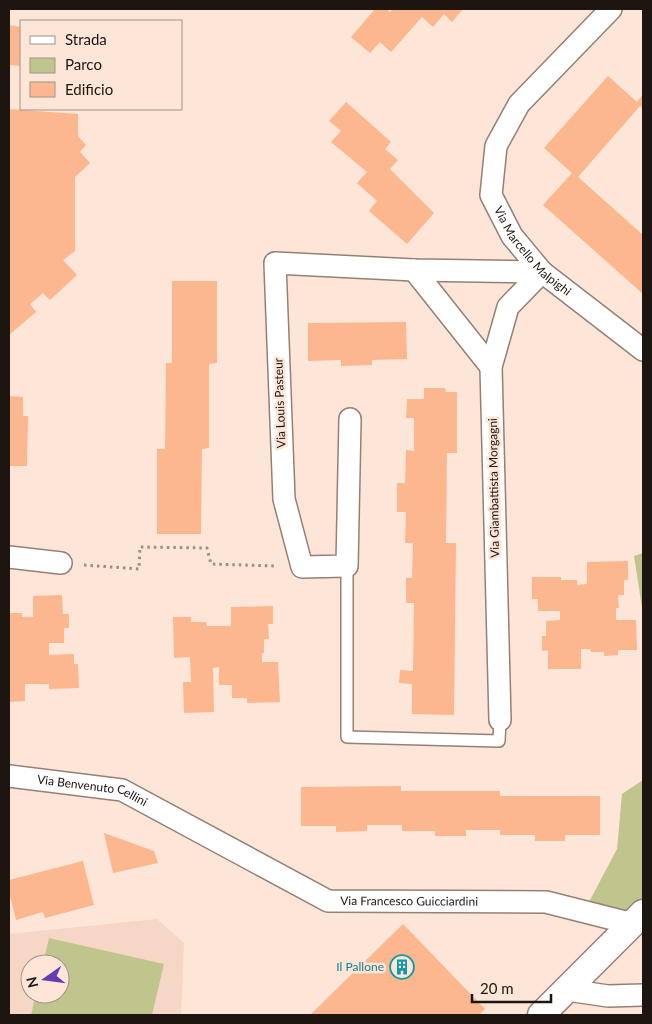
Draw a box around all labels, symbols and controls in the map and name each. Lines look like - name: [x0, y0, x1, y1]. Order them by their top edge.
- legend: [20, 20, 182, 110]
- text: Strada: [65, 30, 107, 48]
- text: Parco: [65, 55, 102, 73]
- text: Edificio: [65, 80, 113, 98]
- street label: Via Marcello Malpighi: [491, 204, 574, 299]
- street label: Via Louis Pasteur: [270, 357, 289, 448]
- street label: Via Giambattista Morgagni: [485, 418, 502, 558]
- street label: Via Benvenuto Cellini: [36, 772, 150, 809]
- street label: Via Francesco Guicciardini: [340, 893, 478, 909]
- north arrow: [20, 954, 70, 1004]
- building icon: Il Pallone: [389, 954, 415, 980]
- place label: Il Pallone: [336, 959, 384, 974]
- scale bar: [472, 972, 551, 1004]
- text: N: [22, 975, 41, 990]
- text: 20 m: [480, 979, 514, 997]

